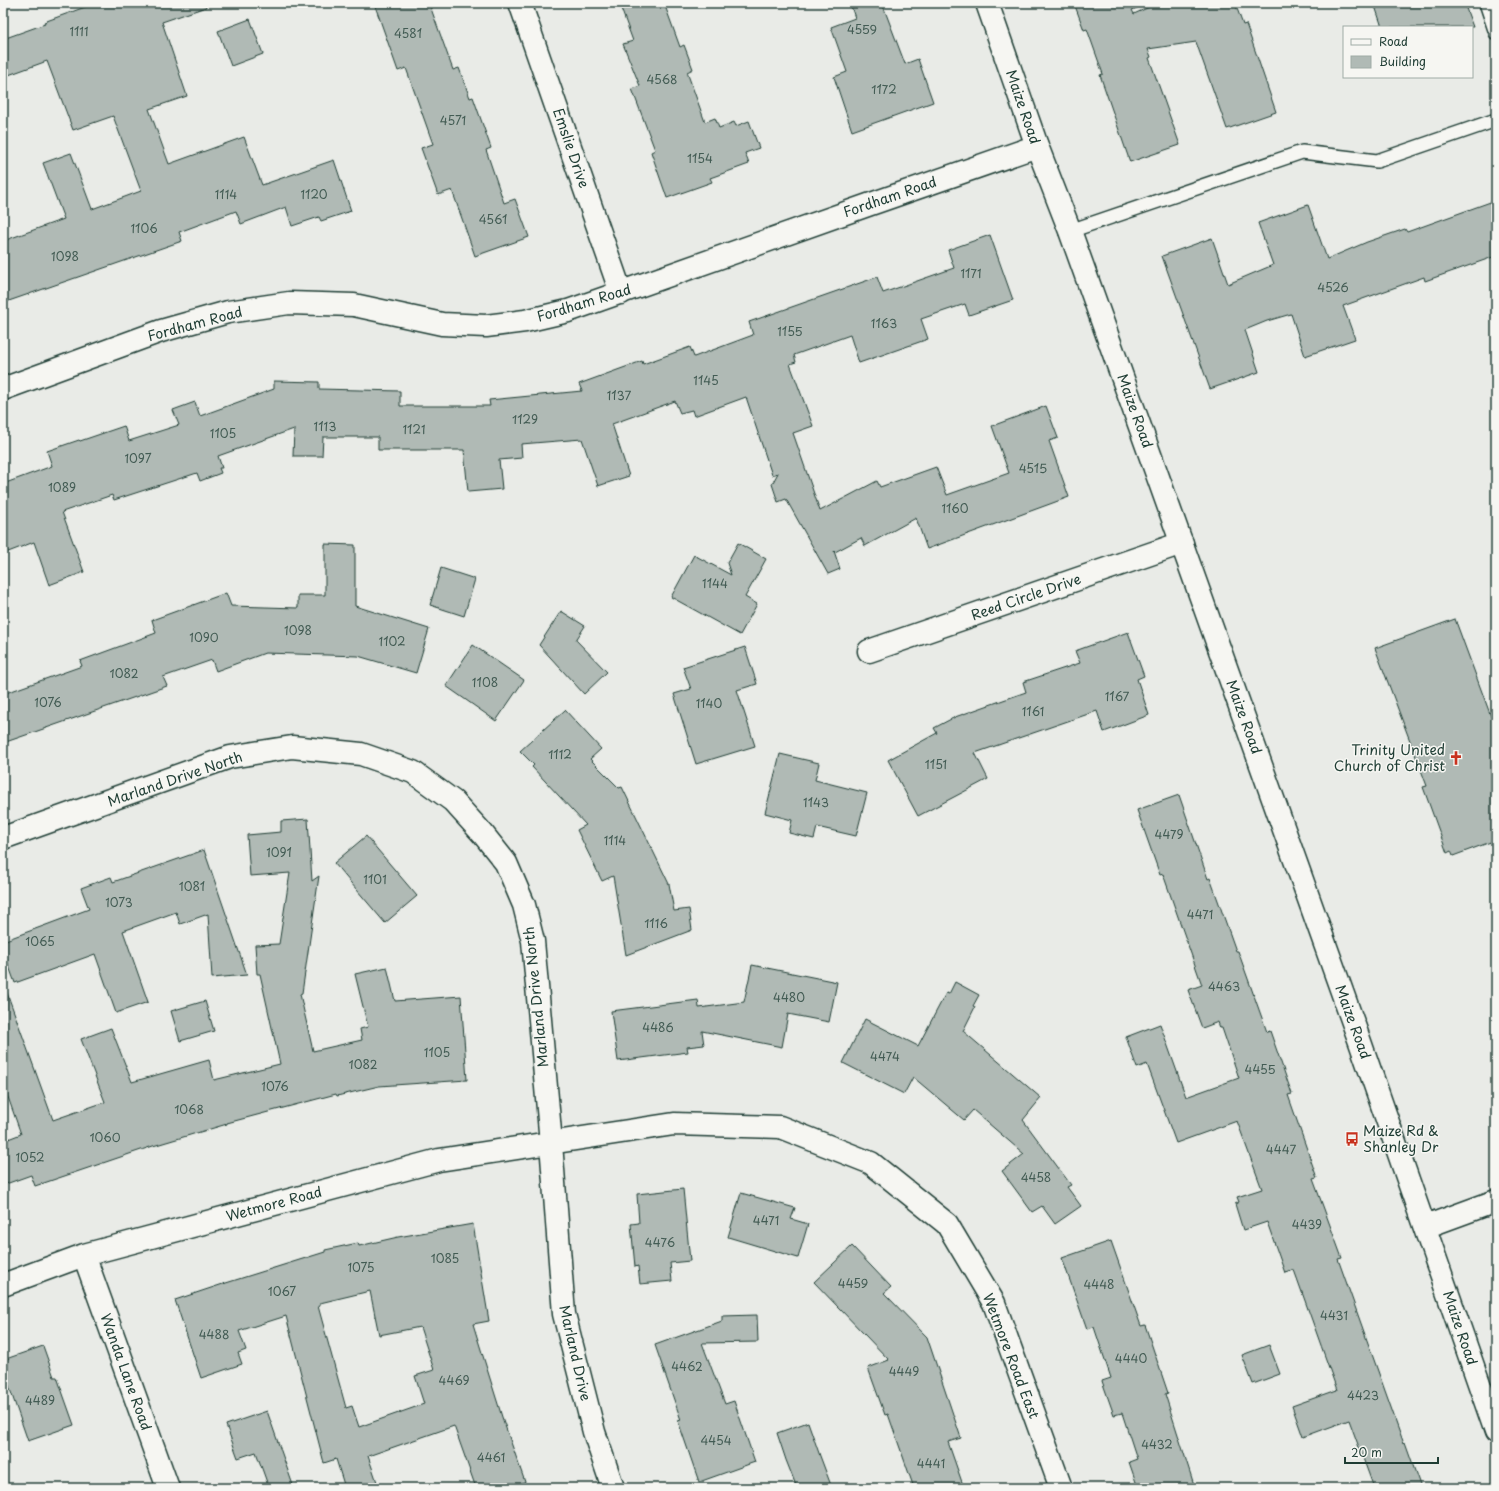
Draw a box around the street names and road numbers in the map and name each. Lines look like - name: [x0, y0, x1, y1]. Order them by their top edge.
- street label: Maize Road: [1001, 67, 1046, 147]
- street label: Emslie Drive: [548, 105, 595, 191]
- street label: Fordham Road: [840, 171, 939, 222]
- street label: Fordham Road: [534, 278, 634, 327]
- street label: Fordham Road: [145, 301, 245, 346]
- street label: Maize Road: [1112, 371, 1159, 451]
- street label: Reed Circle Drive: [968, 568, 1084, 625]
- street label: Maize Road: [1221, 677, 1268, 757]
- street label: Marland Drive North: [105, 746, 245, 811]
- street label: Marland Drive North: [518, 926, 553, 1068]
- street label: Maize Road: [1330, 982, 1377, 1062]
- street label: Wetmore Road: [223, 1181, 324, 1226]
- street label: Maize Road: [1438, 1288, 1483, 1368]
- street label: Wetmore Road East: [978, 1290, 1045, 1422]
- street label: Marland Drive: [554, 1303, 597, 1403]
- street label: Wanda Lane Road: [96, 1310, 157, 1433]

